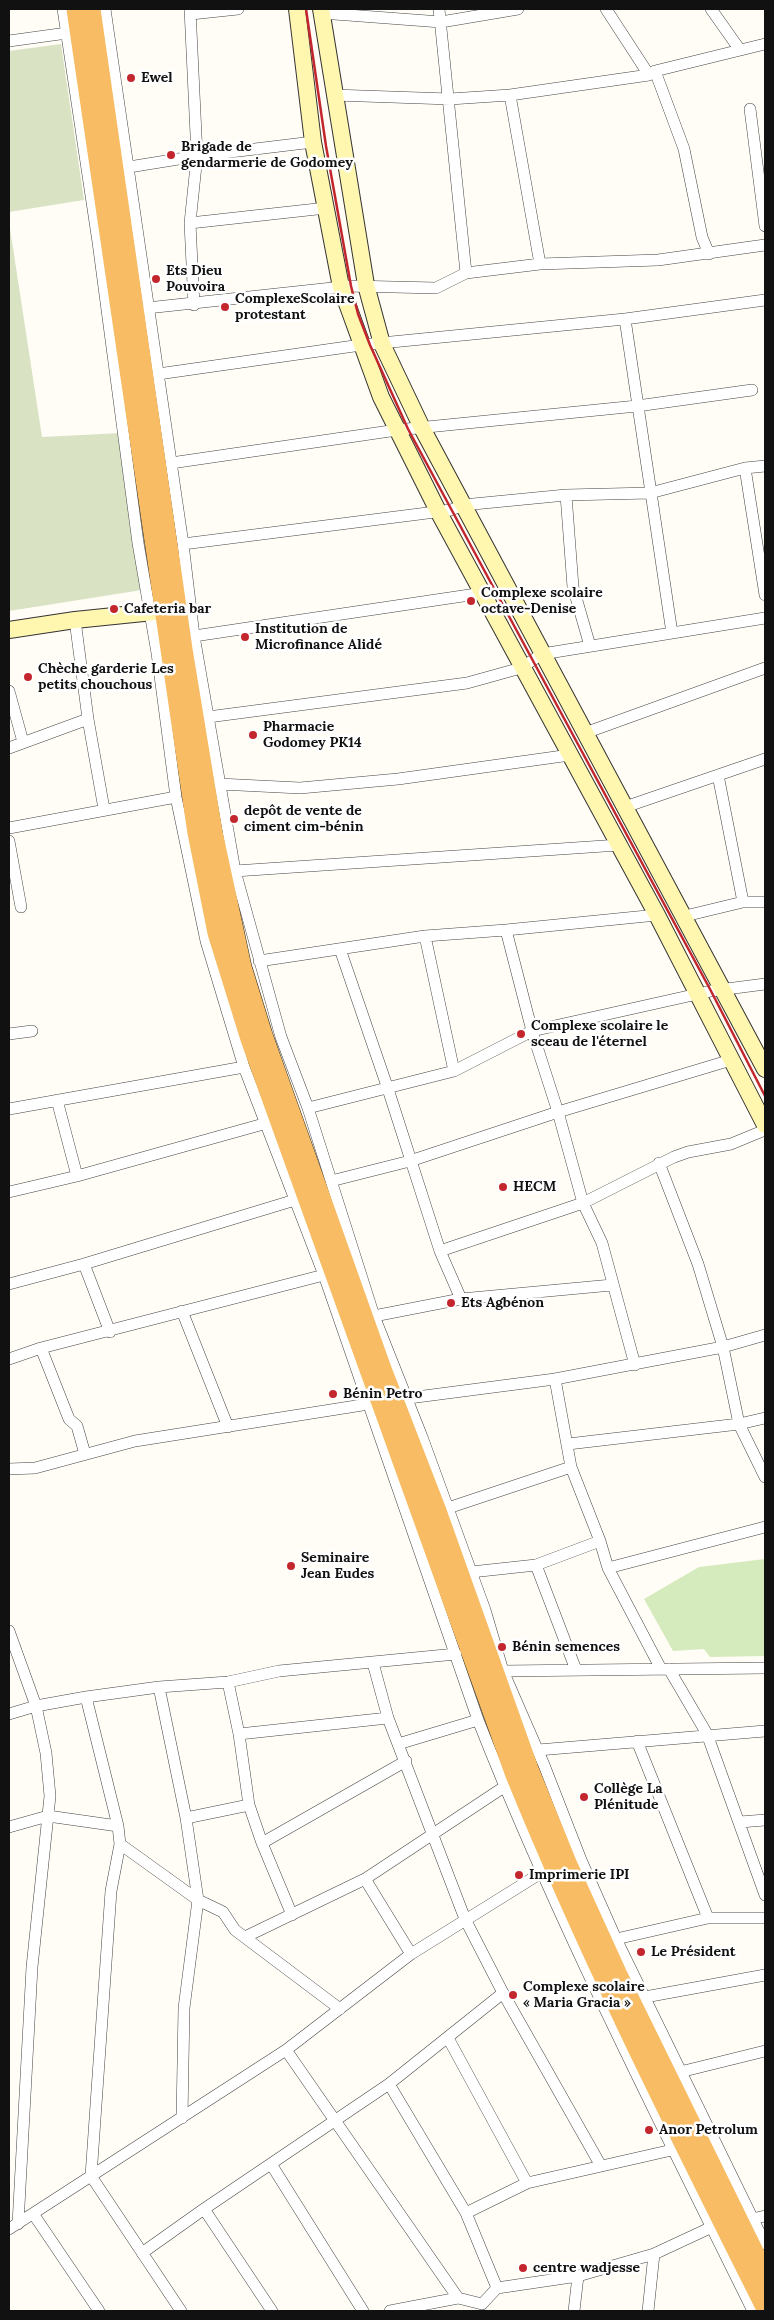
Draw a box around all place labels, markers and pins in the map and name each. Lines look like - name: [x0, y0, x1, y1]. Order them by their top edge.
- place label: Ewel: [141, 70, 173, 86]
- marker: Ewel: [125, 72, 137, 84]
- place label: Brigade de gendarmerie de Godomey: [181, 139, 353, 172]
- marker: Brigade de gendarmerie de Godomey: [165, 149, 177, 161]
- place label: Ets Dieu Pouvoira: [166, 263, 225, 296]
- marker: Ets Dieu Pouvoira: [150, 273, 162, 285]
- place label: ComplexeScolaire protestant: [235, 291, 354, 324]
- marker: ComplexeScolaire protestant: [219, 301, 231, 313]
- place label: Complexe scolaire octave-Denise: [481, 585, 603, 618]
- marker: Complexe scolaire octave-Denise: [465, 595, 477, 607]
- place label: Cafeteria bar: [124, 601, 211, 617]
- marker: Cafeteria bar: [108, 603, 120, 615]
- place label: Institution de Microfinance Alidé: [255, 621, 382, 654]
- marker: Institution de Microfinance Alidé: [239, 631, 251, 643]
- place label: Chèche garderie Les petits chouchous: [38, 661, 174, 694]
- marker: Chèche garderie Les petits chouchous: [22, 671, 34, 683]
- place label: Pharmacie Godomey PK14: [263, 719, 362, 752]
- marker: Pharmacie Godomey PK14: [247, 729, 259, 741]
- place label: depôt de vente de ciment cim-bénin: [244, 803, 364, 836]
- marker: depôt de vente de ciment cim-bénin: [228, 813, 240, 825]
- place label: Complexe scolaire le sceau de l'éternel: [531, 1018, 668, 1050]
- marker: Complexe scolaire le sceau de l'éternel: [515, 1028, 527, 1040]
- place label: HECM: [513, 1179, 556, 1195]
- marker: HECM: [497, 1181, 509, 1193]
- place label: Ets Agbénon: [461, 1295, 544, 1311]
- marker: Ets Agbénon: [445, 1297, 457, 1309]
- place label: Bénin Petro: [343, 1386, 422, 1402]
- marker: Bénin Petro: [327, 1388, 339, 1400]
- place label: Seminaire Jean Eudes: [301, 1550, 374, 1582]
- marker: Seminaire Jean Eudes: [285, 1560, 297, 1572]
- place label: Bénin semences: [512, 1639, 620, 1655]
- marker: Bénin semences: [496, 1641, 508, 1653]
- place label: Collège La Plénitude: [594, 1781, 662, 1814]
- marker: Collège La Plénitude: [578, 1791, 590, 1803]
- place label: Imprimerie IPI: [529, 1867, 629, 1883]
- marker: Imprimerie IPI: [513, 1869, 525, 1881]
- place label: Le Président: [651, 1944, 736, 1960]
- marker: Le Président: [635, 1946, 647, 1958]
- place label: Complexe scolaire « Maria Gracia »: [523, 1979, 645, 2011]
- marker: Complexe scolaire « Maria Gracia »: [507, 1989, 519, 2001]
- place label: Anor Petrolum: [659, 2122, 758, 2138]
- marker: Anor Petrolum: [643, 2124, 655, 2136]
- place label: centre wadjesse: [533, 2260, 640, 2276]
- marker: centre wadjesse: [517, 2262, 529, 2274]

